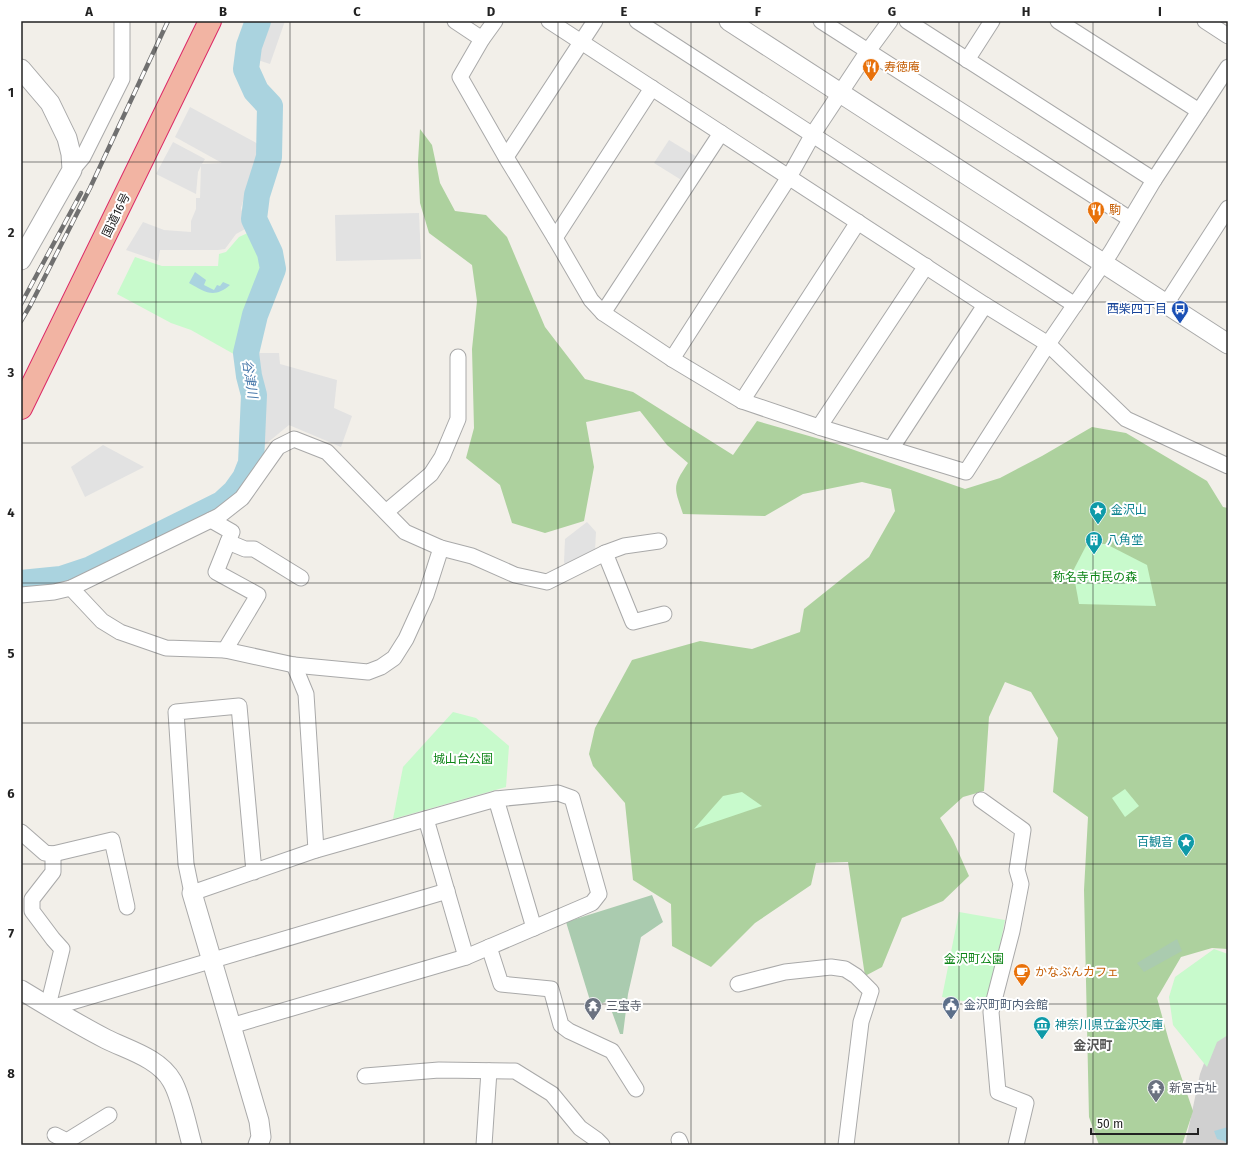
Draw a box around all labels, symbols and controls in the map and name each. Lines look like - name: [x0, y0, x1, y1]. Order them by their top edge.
- text: A: [84, 4, 93, 19]
- text: B: [219, 4, 227, 19]
- text: C: [353, 4, 361, 19]
- text: D: [487, 4, 496, 19]
- text: E: [621, 4, 628, 19]
- text: F: [755, 4, 762, 19]
- text: G: [888, 4, 896, 19]
- text: H: [1022, 4, 1030, 19]
- text: I: [1158, 4, 1162, 19]
- restaurant icon: 寿徳庵: [861, 57, 881, 82]
- place label: 寿徳庵: [884, 60, 920, 74]
- text: 1: [8, 85, 14, 100]
- street label: 国道16号: [99, 191, 133, 239]
- restaurant icon: 駒: [1086, 200, 1106, 225]
- place label: 駒: [1109, 203, 1121, 217]
- text: 2: [8, 225, 15, 240]
- bus stop icon: 西柴四丁目: [1170, 299, 1190, 324]
- place label: 西柴四丁目: [1107, 302, 1167, 316]
- water label: 谷津川: [240, 359, 261, 401]
- text: 3: [7, 365, 15, 380]
- place icon: 金沢山: [1088, 500, 1108, 525]
- place label: 金沢山: [1111, 503, 1147, 517]
- text: 4: [7, 505, 15, 520]
- building icon: 八角堂: [1084, 530, 1104, 555]
- place label: 八角堂: [1107, 533, 1143, 547]
- park label: 称名寺市民の森: [1053, 570, 1137, 584]
- text: 5: [8, 646, 15, 661]
- park label: 城山台公園: [433, 752, 493, 766]
- text: 6: [7, 786, 15, 801]
- place icon: 百観音: [1176, 832, 1196, 857]
- place label: 百観音: [1137, 835, 1173, 849]
- text: 7: [8, 926, 14, 941]
- park label: 金沢町公園: [944, 952, 1004, 966]
- cafe icon: かなぶんカフェ: [1012, 962, 1032, 987]
- place label: かなぶんカフェ: [1035, 965, 1119, 979]
- public building icon: 金沢町町内会館: [941, 995, 961, 1020]
- temple icon: 三宝寺: [583, 996, 603, 1021]
- place label: 金沢町町内会館: [964, 998, 1048, 1012]
- place label: 三宝寺: [606, 999, 642, 1013]
- museum icon: 神奈川県立金沢文庫: [1032, 1015, 1052, 1040]
- place label: 神奈川県立金沢文庫: [1055, 1018, 1163, 1032]
- district label: 金沢町: [1073, 1038, 1113, 1053]
- text: 8: [7, 1066, 15, 1081]
- temple icon: 新宮古址: [1146, 1078, 1166, 1103]
- place label: 新宮古址: [1169, 1081, 1217, 1095]
- scale bar: [1091, 1110, 1198, 1136]
- text: 50 m: [1097, 1117, 1123, 1131]

